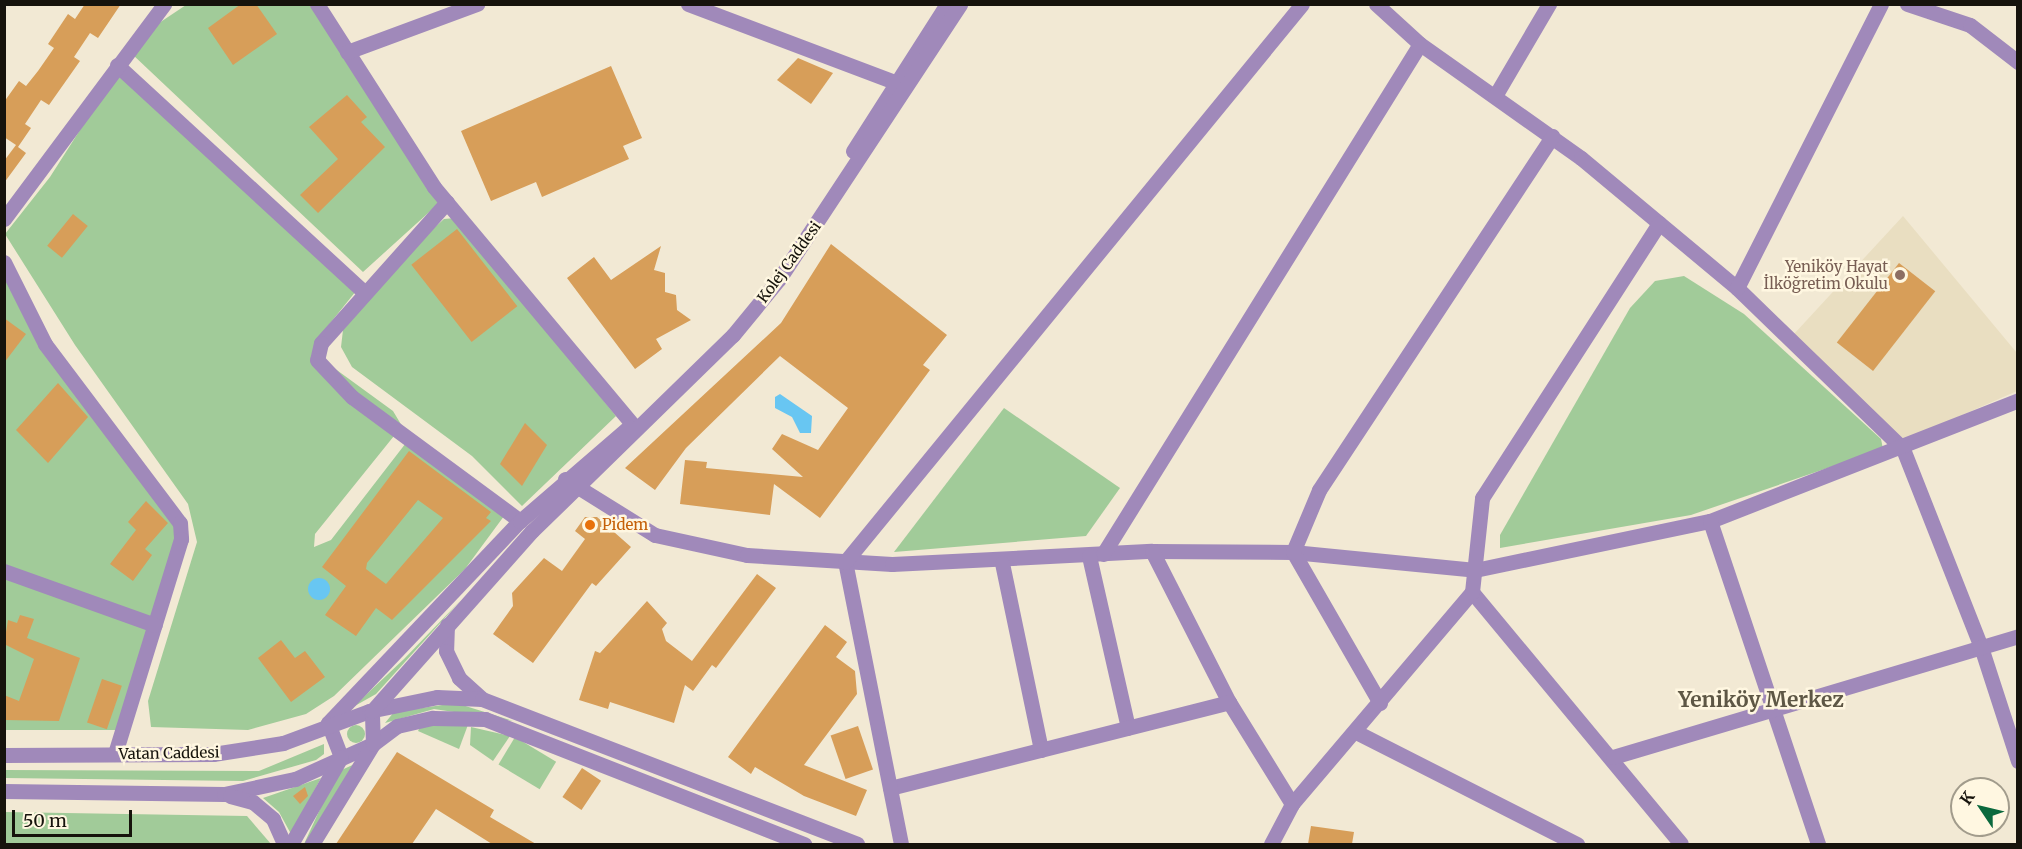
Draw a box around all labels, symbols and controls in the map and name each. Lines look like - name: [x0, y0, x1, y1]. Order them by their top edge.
- street label: Kolej Caddesi: [753, 218, 825, 306]
- place label: Yeniköy Hayat İlköğretim Okulu: [1764, 257, 1888, 292]
- marker: Yeniköy Hayat İlköğretim Okulu: [1893, 268, 1907, 282]
- place label: Pidem: [602, 516, 648, 534]
- marker: Pidem: [583, 518, 597, 532]
- district label: Yeniköy Merkez: [1678, 687, 1844, 713]
- street label: Vatan Caddesi: [118, 743, 220, 763]
- north arrow: [1950, 777, 2010, 837]
- text: K: [1955, 787, 1979, 808]
- scale bar: [15, 798, 135, 836]
- text: 50 m: [23, 809, 67, 832]

